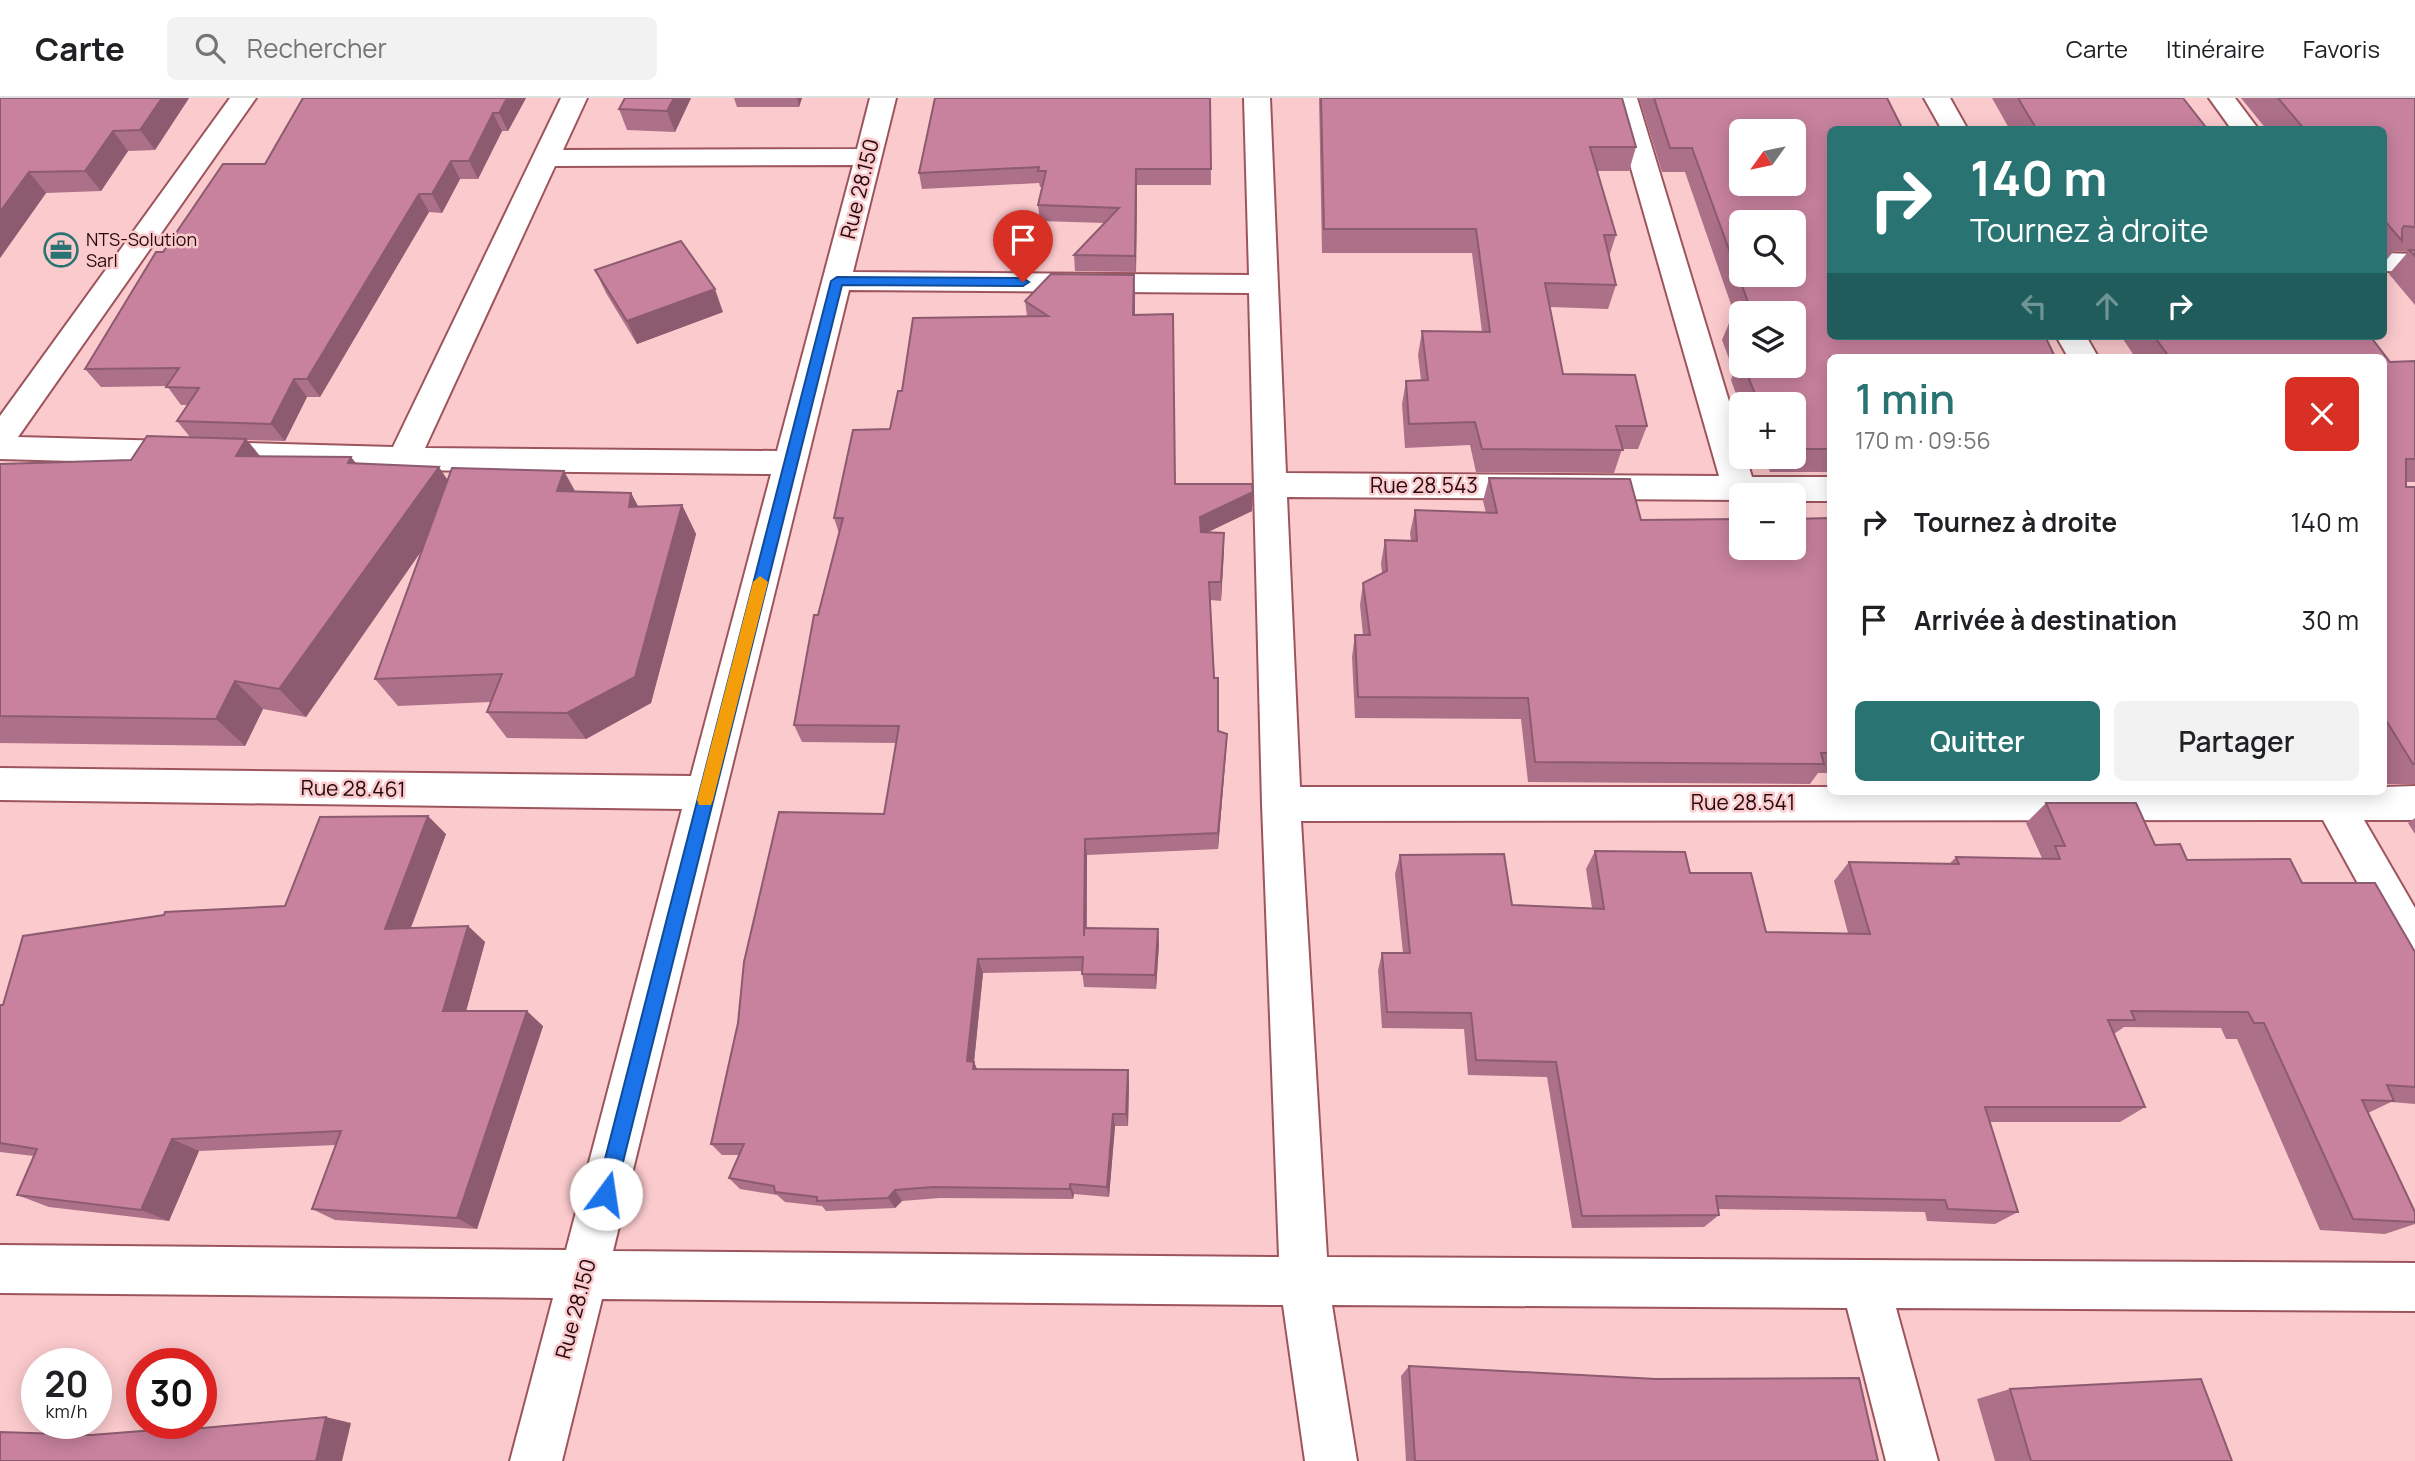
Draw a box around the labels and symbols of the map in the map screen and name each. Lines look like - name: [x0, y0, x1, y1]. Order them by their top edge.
- north arrow: [1729, 119, 1806, 196]
- street label: Rue 28.150: [833, 136, 885, 242]
- pin: [993, 210, 1053, 282]
- place label: NTS-Solution Sarl: [86, 227, 197, 272]
- office icon: NTS-Solution Sarl: [42, 231, 80, 269]
- street label: Rue 28.543: [1370, 471, 1478, 499]
- street label: Rue 28.461: [300, 773, 406, 803]
- street label: Rue 28.541: [1691, 788, 1795, 816]
- position arrow: [569, 1157, 643, 1231]
- street label: Rue 28.150: [548, 1256, 602, 1362]
- speed limit sign: 30: [126, 1348, 217, 1439]

